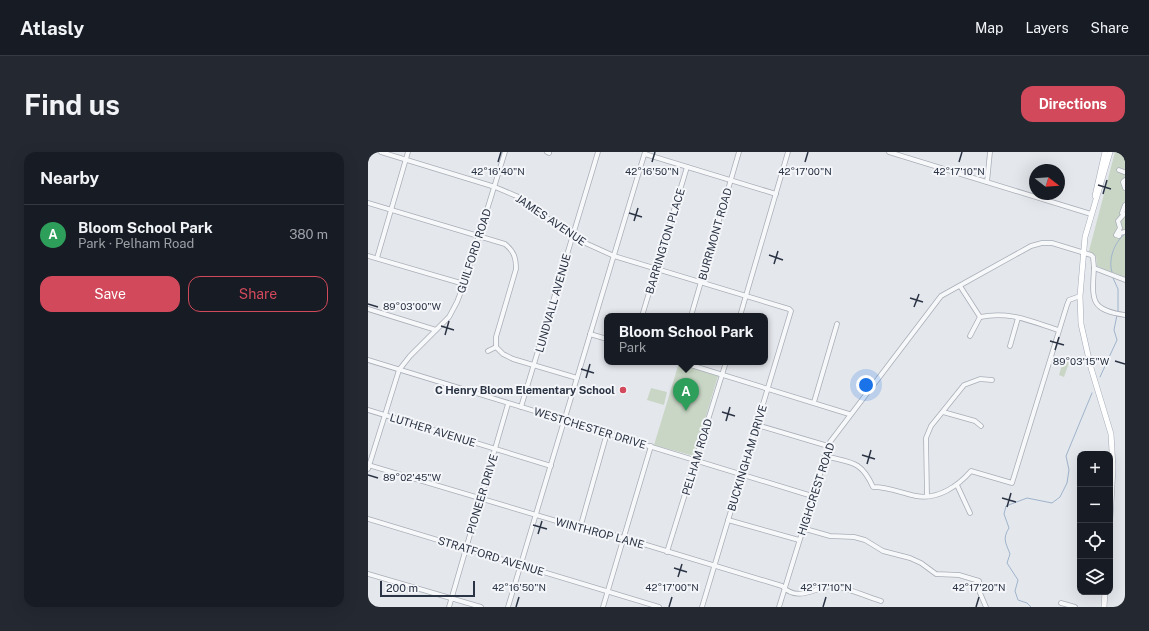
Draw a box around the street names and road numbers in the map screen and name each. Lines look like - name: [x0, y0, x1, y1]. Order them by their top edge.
- street label: BURRMONT ROAD: [696, 186, 734, 282]
- street label: BARRINGTON PLACE: [643, 187, 687, 295]
- street label: JAMES AVENUE: [514, 192, 588, 248]
- street label: GUILFORD ROAD: [455, 207, 493, 295]
- street label: LUNDVALL AVENUE: [533, 252, 573, 354]
- street label: BUCKINGHAM DRIVE: [725, 403, 769, 513]
- street label: WESTCHESTER DRIVE: [532, 405, 648, 451]
- street label: LUTHER AVENUE: [389, 411, 478, 449]
- street label: PELHAM ROAD: [680, 417, 714, 497]
- street label: HIGHCREST ROAD: [795, 441, 837, 537]
- street label: PIONEER DRIVE: [464, 452, 500, 535]
- street label: WINTHROP LANE: [554, 515, 646, 551]
- street label: STRATFORD AVENUE: [436, 534, 546, 578]

